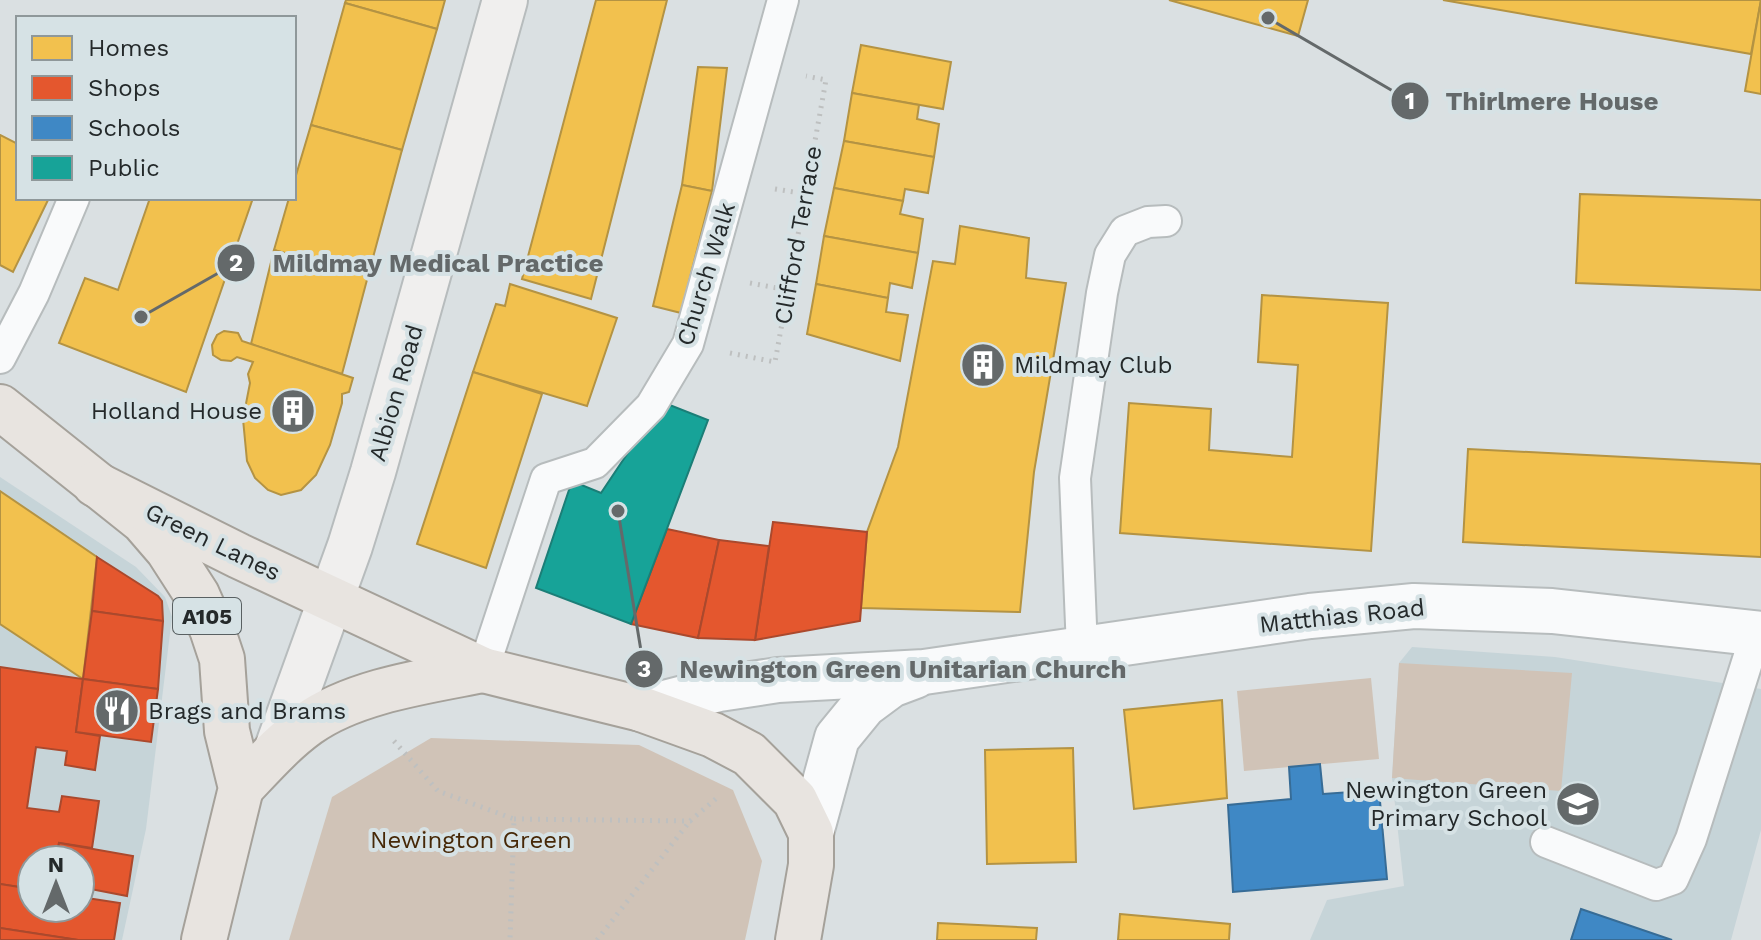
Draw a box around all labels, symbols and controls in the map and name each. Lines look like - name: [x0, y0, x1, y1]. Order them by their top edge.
- legend: [16, 16, 296, 200]
- text: Homes: [88, 34, 169, 62]
- text: Shops: [88, 74, 160, 102]
- callout: Thirlmere House: [1390, 76, 1675, 126]
- text: Thirlmere House: [1446, 86, 1658, 116]
- text: 1: [1405, 87, 1415, 115]
- text: Schools: [88, 114, 180, 142]
- street label: Clifford Terrace: [769, 143, 827, 327]
- text: Public: [88, 154, 160, 182]
- street label: Church Walk: [671, 199, 741, 349]
- callout: Mildmay Medical Practice: [216, 238, 619, 288]
- text: Mildmay Medical Practice: [273, 248, 603, 278]
- text: 2: [229, 249, 243, 277]
- street label: Albion Road: [363, 322, 429, 464]
- building icon: Mildmay Club: [959, 341, 1007, 389]
- place label: Mildmay Club: [1014, 351, 1173, 379]
- building icon: Holland House: [269, 387, 317, 435]
- place label: Holland House: [91, 397, 262, 425]
- street label: Green Lanes: [141, 497, 285, 587]
- street label: Matthias Road: [1258, 593, 1426, 639]
- road number: A105: [173, 598, 241, 634]
- callout: Newington Green Unitarian Church: [624, 644, 1143, 694]
- text: Newington Green Unitarian Church: [679, 654, 1127, 684]
- text: 3: [637, 655, 651, 683]
- restaurant icon: Brags and Brams: [93, 687, 141, 735]
- place label: Brags and Brams: [148, 697, 346, 725]
- place label: Newington Green Primary School: [1345, 776, 1548, 832]
- school or university icon: Newington Green Primary School: [1554, 780, 1602, 828]
- park label: Newington Green: [370, 826, 572, 854]
- north arrow: [16, 844, 96, 924]
- text: N: [48, 852, 64, 877]

